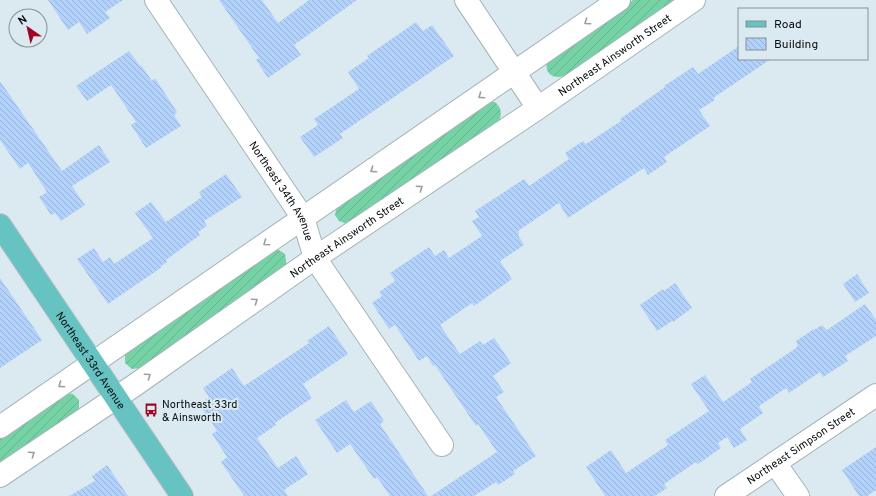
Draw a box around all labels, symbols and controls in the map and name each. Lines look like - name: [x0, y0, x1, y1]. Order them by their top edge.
- north arrow: [8, 8, 48, 48]
- legend: [738, 8, 868, 60]
- street label: Northeast Ainsworth Street: [556, 12, 675, 100]
- text: N: [16, 13, 30, 29]
- one-way arrow: [585, 17, 592, 24]
- text: Road: [774, 17, 802, 33]
- text: Building: [774, 37, 818, 53]
- one-way arrow: [478, 91, 485, 98]
- street label: Northeast 34th Avenue: [245, 139, 316, 243]
- one-way arrow: [371, 165, 378, 172]
- one-way arrow: [415, 186, 422, 193]
- street label: Northeast Ainsworth Street: [287, 194, 407, 282]
- one-way arrow: [264, 239, 271, 246]
- one-way arrow: [250, 299, 257, 306]
- street label: Northeast 33rd Avenue: [52, 309, 128, 412]
- one-way arrow: [144, 374, 151, 381]
- one-way arrow: [58, 380, 65, 387]
- place label: Northeast 33rd & Ainsworth: [162, 398, 238, 425]
- bus stop icon: Northeast 33rd & Ainsworth: [143, 402, 159, 418]
- street label: Northeast Simpson Street: [744, 405, 858, 488]
- one-way arrow: [28, 451, 35, 459]

